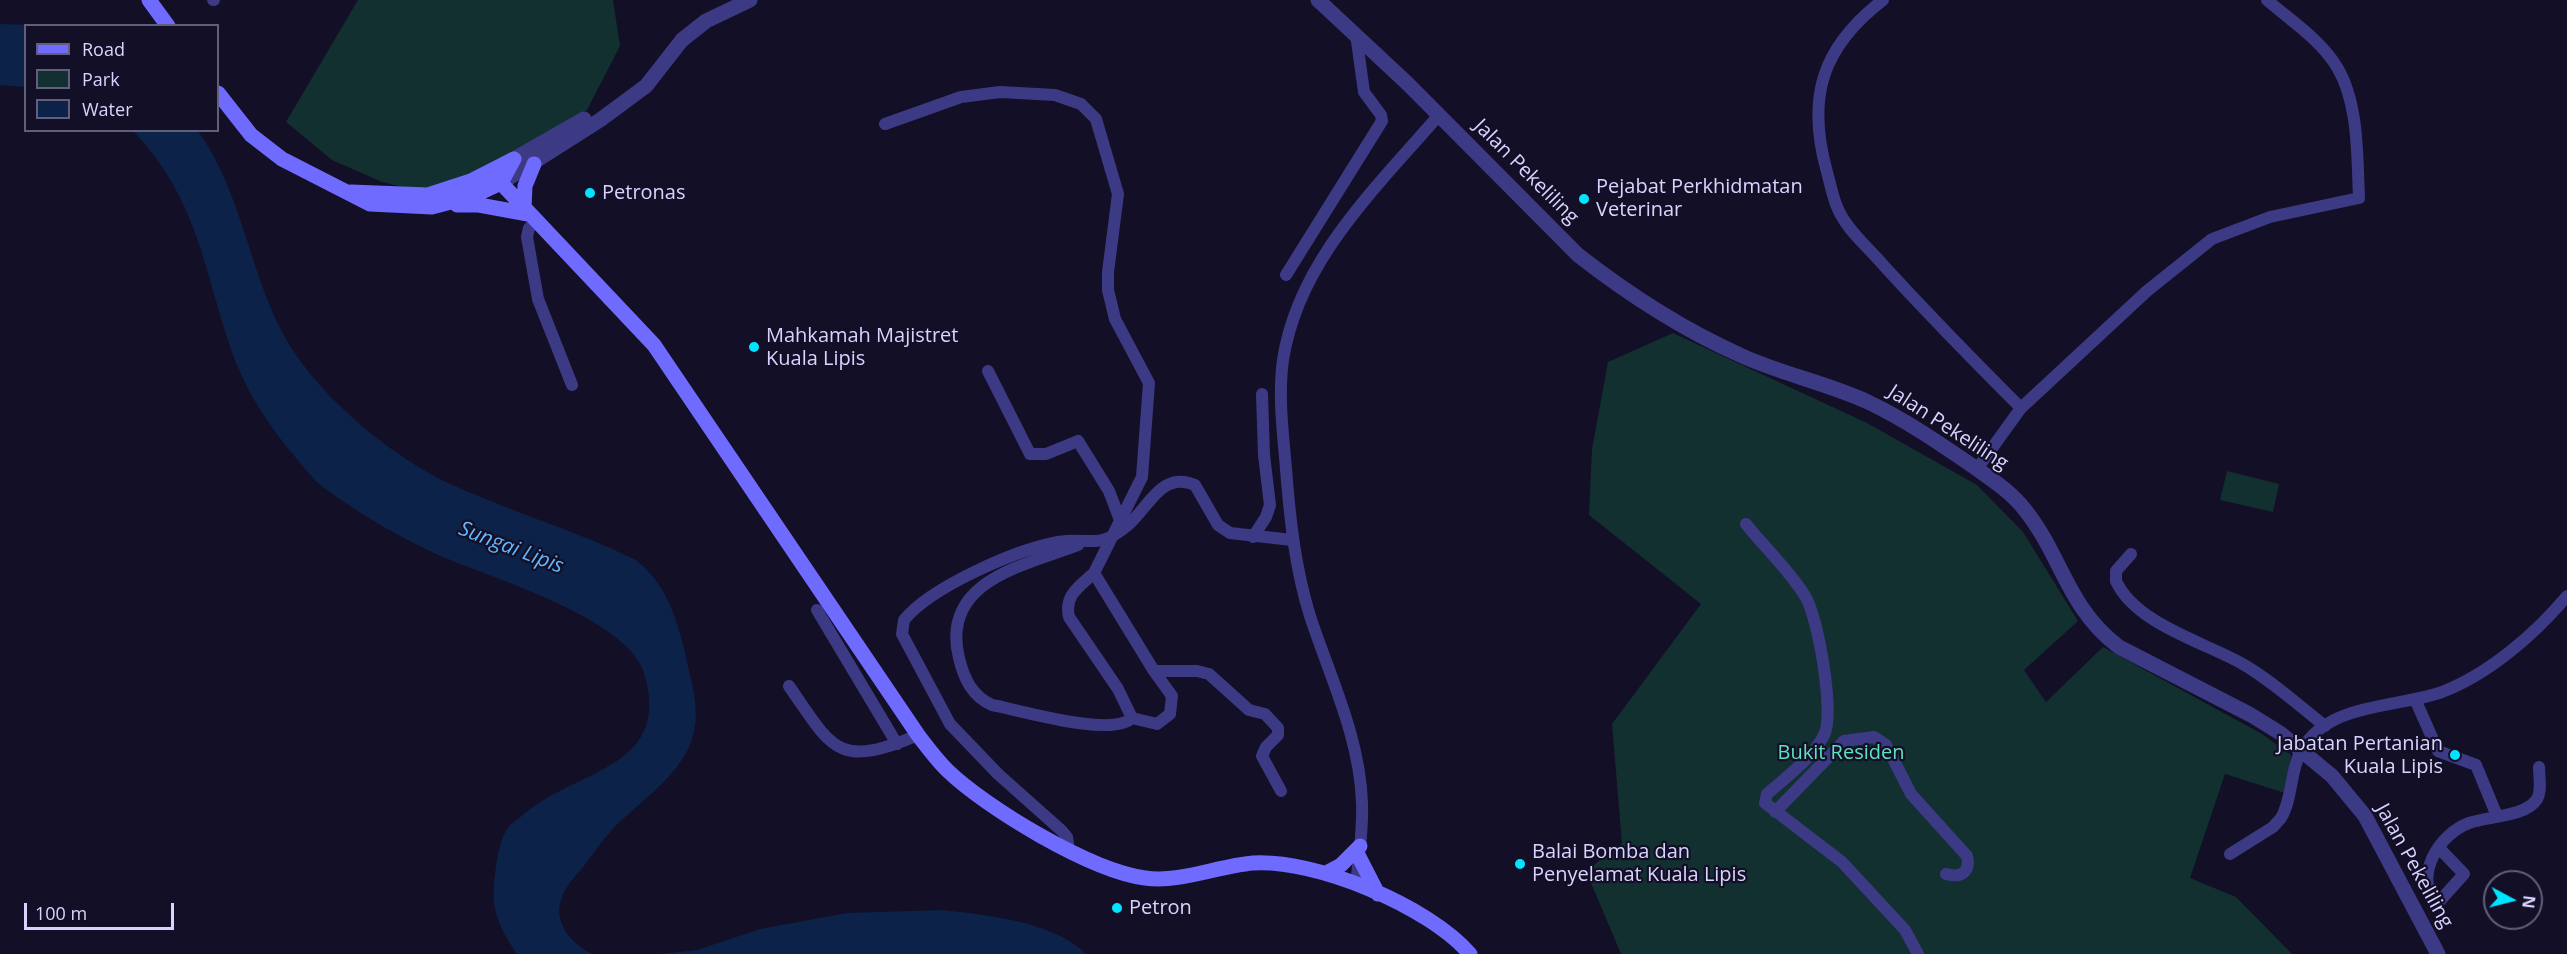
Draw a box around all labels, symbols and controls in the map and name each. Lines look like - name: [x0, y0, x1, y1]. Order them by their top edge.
- legend: [24, 24, 219, 132]
- text: Road: [82, 37, 125, 61]
- text: Park: [82, 67, 120, 91]
- text: Water: [82, 97, 133, 121]
- street label: Jalan Pekeliling: [1469, 115, 1583, 229]
- place label: Pejabat Perkhidmatan Veterinar: [1596, 175, 1803, 222]
- place label: Petronas: [602, 181, 686, 205]
- marker: Petronas: [583, 186, 597, 200]
- marker: Pejabat Perkhidmatan Veterinar: [1577, 192, 1591, 206]
- place label: Mahkamah Majistret Kuala Lipis: [766, 324, 958, 371]
- marker: Mahkamah Majistret Kuala Lipis: [747, 340, 761, 354]
- street label: Jalan Pekeliling: [1883, 380, 2013, 476]
- water label: Sungai Lipis: [455, 516, 567, 580]
- place label: Jabatan Pertanian Kuala Lipis: [2277, 732, 2443, 779]
- park label: Bukit Residen: [1778, 741, 1904, 765]
- marker: Jabatan Pertanian Kuala Lipis: [2448, 748, 2462, 762]
- street label: Jalan Pekeliling: [2370, 800, 2458, 932]
- place label: Balai Bomba dan Penyelamat Kuala Lipis: [1532, 840, 1746, 887]
- marker: Balai Bomba dan Penyelamat Kuala Lipis: [1513, 857, 1527, 871]
- north arrow: [2483, 870, 2543, 930]
- scale bar: [27, 891, 177, 929]
- text: N: [2517, 894, 2541, 910]
- place label: Petron: [1129, 896, 1192, 920]
- text: 100 m: [35, 901, 87, 925]
- marker: Petron: [1110, 901, 1124, 915]

